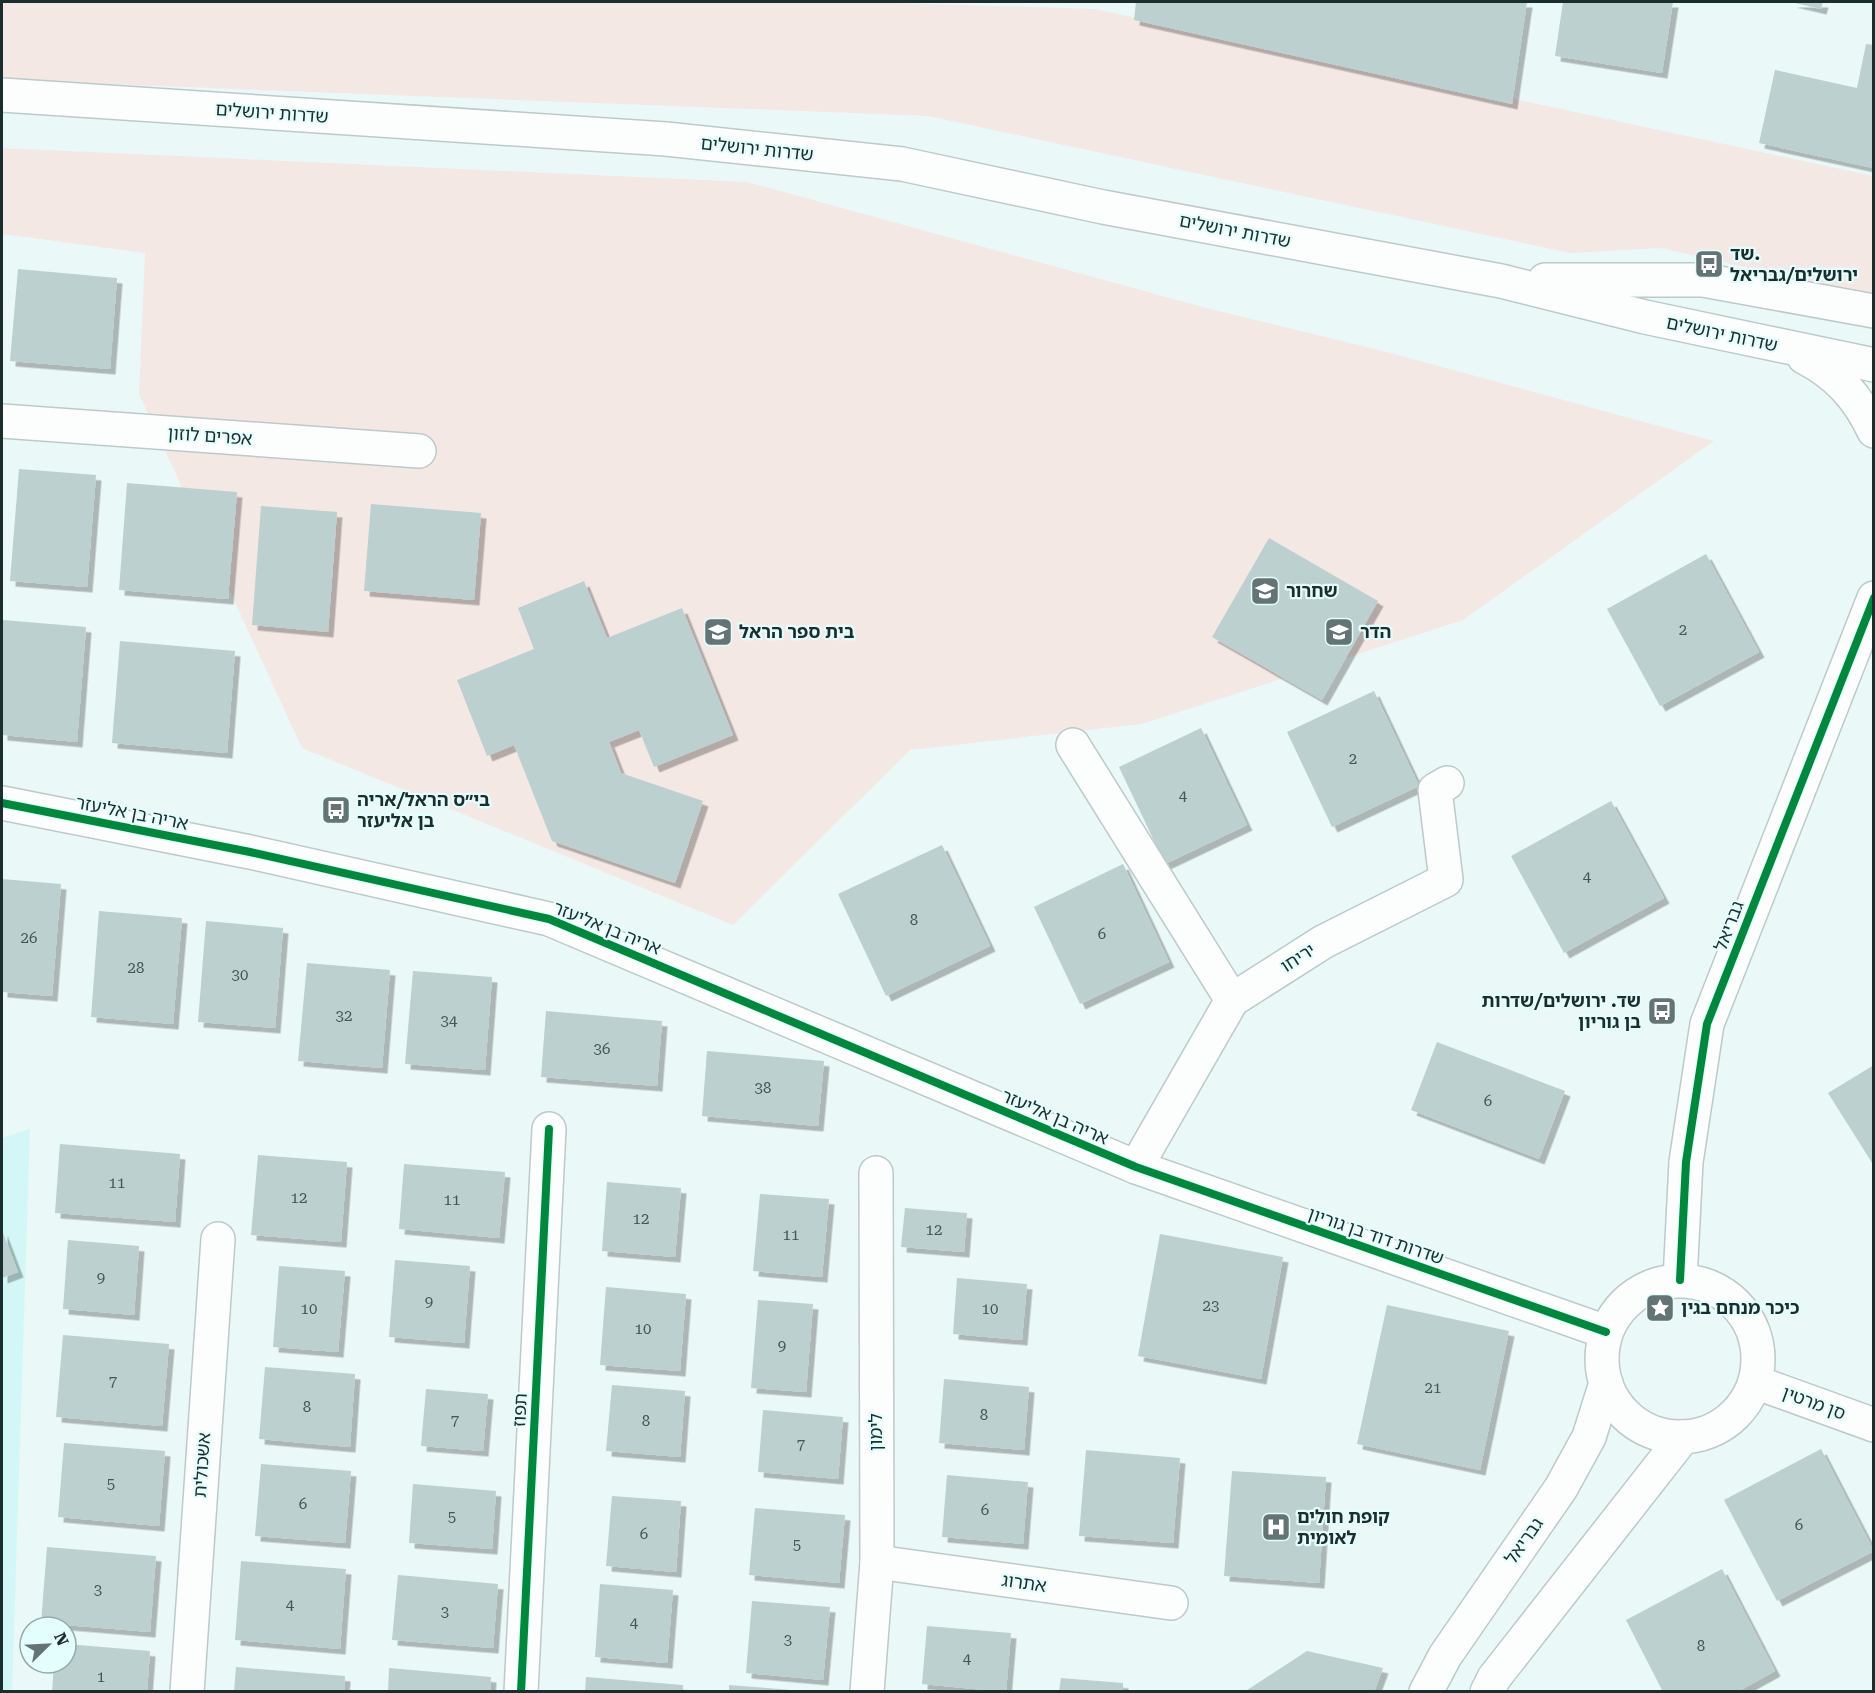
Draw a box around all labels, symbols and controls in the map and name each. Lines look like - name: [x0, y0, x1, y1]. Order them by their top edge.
- street label: שדרות ירושלים: [215, 98, 329, 127]
- street label: שדרות ירושלים: [700, 132, 815, 165]
- street label: שדרות ירושלים: [1177, 209, 1293, 252]
- place label: שד. ירושלים/גבריאל: [1730, 243, 1858, 285]
- bus stop icon: שד. ירושלים/גבריאל: [1693, 248, 1725, 280]
- street label: שדרות ירושלים: [1664, 311, 1780, 356]
- street label: אפרים לוזון: [167, 422, 253, 449]
- school or university icon: שחרור: [1249, 575, 1281, 607]
- place label: שחרור: [1286, 580, 1338, 601]
- school or university icon: בית ספר הראל: [702, 616, 734, 648]
- school or university icon: הדר: [1323, 616, 1355, 648]
- place label: בית ספר הראל: [739, 621, 855, 642]
- place label: הדר: [1360, 621, 1391, 642]
- house number: 2: [1679, 621, 1687, 639]
- house number: 2: [1349, 750, 1357, 768]
- house number: 4: [1179, 787, 1188, 805]
- place label: בי״ס הראל/אריה בן אליעזר: [357, 789, 490, 831]
- street label: אריה בן אליעזר: [74, 791, 190, 834]
- bus stop icon: בי״ס הראל/אריה בן אליעזר: [320, 794, 352, 826]
- house number: 4: [1583, 868, 1592, 886]
- street label: אריה בן אליעזר: [550, 896, 664, 959]
- street label: גבריאל: [1709, 898, 1748, 954]
- house number: 8: [910, 911, 918, 929]
- house number: 6: [1098, 925, 1106, 943]
- house number: 26: [21, 929, 37, 947]
- street label: יריחו: [1277, 939, 1319, 976]
- house number: 28: [128, 959, 144, 977]
- house number: 30: [232, 966, 248, 984]
- place label: שד. ירושלים/שדרות בן גוריון: [1482, 990, 1641, 1032]
- bus stop icon: שד. ירושלים/שדרות בן גוריון: [1646, 995, 1678, 1027]
- house number: 32: [336, 1007, 352, 1025]
- house number: 34: [441, 1012, 458, 1030]
- house number: 36: [594, 1040, 610, 1058]
- house number: 38: [755, 1079, 771, 1097]
- street label: אריה בן אליעזר: [998, 1085, 1112, 1149]
- house number: 6: [1484, 1092, 1492, 1110]
- house number: 11: [109, 1174, 125, 1192]
- house number: 12: [291, 1189, 307, 1207]
- house number: 11: [444, 1191, 460, 1209]
- street label: שדרות דוד בן גוריון: [1306, 1202, 1447, 1269]
- house number: 12: [633, 1210, 649, 1228]
- house number: 12: [926, 1221, 942, 1239]
- house number: 11: [783, 1226, 799, 1244]
- house number: 9: [97, 1269, 105, 1287]
- place icon: כיכר מנחם בגין: [1644, 1292, 1676, 1324]
- house number: 9: [425, 1293, 433, 1311]
- house number: 23: [1203, 1297, 1219, 1315]
- place label: כיכר מנחם בגין: [1681, 1297, 1800, 1318]
- house number: 10: [301, 1300, 317, 1318]
- house number: 10: [982, 1300, 998, 1318]
- house number: 10: [635, 1320, 651, 1338]
- house number: 9: [778, 1337, 786, 1355]
- house number: 7: [109, 1372, 117, 1390]
- house number: 21: [1425, 1379, 1441, 1397]
- street label: סן מרטין: [1780, 1381, 1849, 1424]
- street label: תפוז: [508, 1392, 531, 1428]
- house number: 8: [303, 1398, 311, 1416]
- house number: 8: [980, 1406, 988, 1424]
- house number: 7: [451, 1411, 459, 1429]
- house number: 8: [642, 1412, 650, 1430]
- street label: לימון: [865, 1413, 886, 1451]
- street label: אשכולית: [189, 1432, 214, 1498]
- house number: 7: [797, 1435, 805, 1453]
- house number: 5: [107, 1475, 115, 1493]
- house number: 6: [299, 1495, 307, 1513]
- house number: 6: [981, 1501, 989, 1519]
- place label: קופת חולים לאומית: [1297, 1506, 1390, 1548]
- house number: 5: [448, 1508, 456, 1526]
- hospital icon: קופת חולים לאומית: [1260, 1511, 1292, 1543]
- street label: גבריאל: [1500, 1513, 1547, 1568]
- house number: 6: [1795, 1516, 1803, 1534]
- house number: 6: [640, 1525, 648, 1543]
- house number: 5: [793, 1536, 801, 1554]
- street label: אתרוג: [1000, 1569, 1048, 1596]
- house number: 3: [94, 1581, 102, 1599]
- house number: 4: [286, 1596, 295, 1614]
- house number: 3: [441, 1603, 449, 1621]
- house number: 4: [630, 1614, 639, 1632]
- north arrow: [18, 1615, 78, 1675]
- text: N: [50, 1630, 72, 1649]
- house number: 3: [784, 1631, 792, 1649]
- house number: 8: [1697, 1637, 1705, 1655]
- house number: 4: [963, 1650, 972, 1668]
- house number: 1: [97, 1668, 105, 1686]

